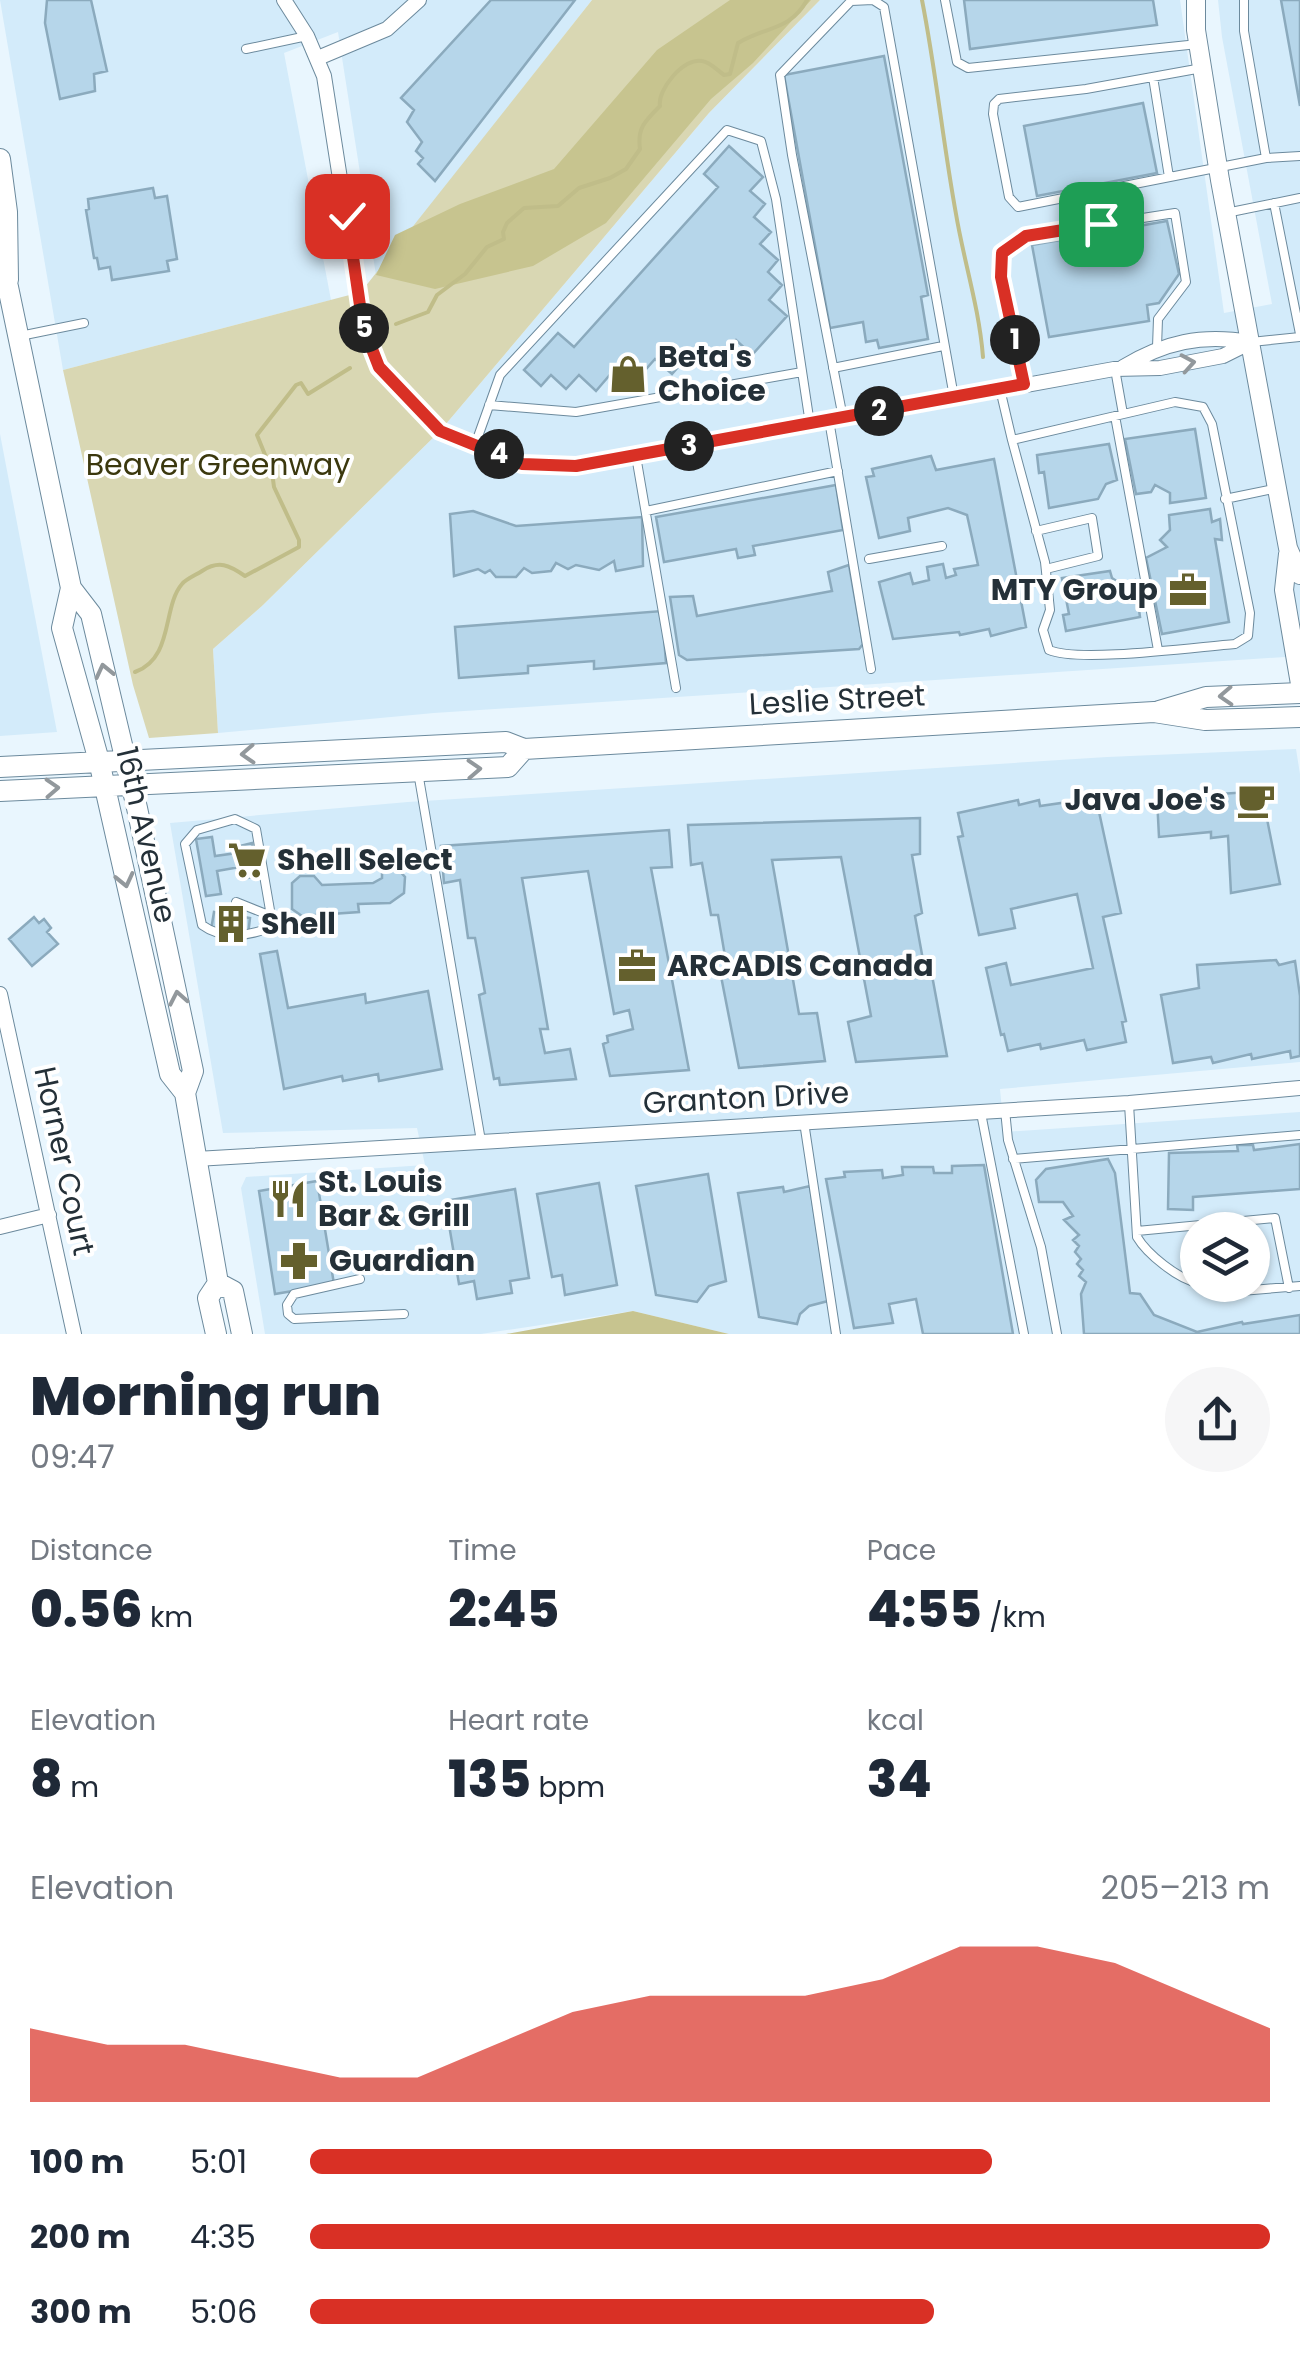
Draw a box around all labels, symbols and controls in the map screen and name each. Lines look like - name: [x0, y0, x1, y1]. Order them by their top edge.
- pin: [305, 174, 390, 259]
- pin: [1059, 182, 1144, 267]
- icon: check: [320, 189, 375, 244]
- icon: arrive: [1074, 197, 1129, 252]
- pin: 5: [339, 303, 389, 353]
- text: 5: [355, 308, 373, 347]
- pin: 1: [990, 315, 1040, 365]
- text: 1: [1010, 320, 1020, 359]
- place label: Beta's Choice: [658, 335, 766, 412]
- shop icon: Beta's Choice: [607, 353, 649, 395]
- one-way arrow: [1179, 353, 1196, 374]
- pin: 2: [854, 386, 904, 436]
- text: 2: [871, 391, 887, 430]
- pin: 3: [664, 421, 714, 471]
- text: 3: [681, 426, 697, 465]
- pin: 4: [474, 429, 524, 479]
- text: 4: [490, 434, 508, 473]
- park label: Beaver Greenway: [86, 443, 350, 486]
- place label: MTY Group: [991, 568, 1158, 611]
- office icon: MTY Group: [1167, 569, 1209, 611]
- one-way arrow: [95, 663, 116, 680]
- street label: Leslie Street: [748, 673, 926, 726]
- one-way arrow: [1218, 685, 1234, 706]
- street label: 16th Avenue: [105, 743, 188, 927]
- one-way arrow: [239, 743, 255, 764]
- one-way arrow: [467, 759, 483, 780]
- one-way arrow: [44, 778, 60, 799]
- place label: Java Joe's: [1064, 778, 1226, 821]
- cafe icon: Java Joe's: [1235, 779, 1277, 821]
- place label: Shell Select: [277, 838, 453, 881]
- supermarket icon: Shell Select: [226, 839, 268, 881]
- one-way arrow: [113, 871, 134, 888]
- place label: Shell: [261, 902, 336, 945]
- building icon: Shell: [210, 903, 252, 945]
- place label: ARCADIS Canada: [667, 944, 934, 987]
- office icon: ARCADIS Canada: [616, 945, 658, 987]
- one-way arrow: [169, 990, 190, 1007]
- street label: Horner Court: [24, 1063, 105, 1259]
- street label: Granton Drive: [642, 1071, 850, 1124]
- place label: St. Louis Bar & Grill: [318, 1160, 470, 1237]
- restaurant icon: St. Louis Bar & Grill: [267, 1178, 309, 1220]
- map controls: [1180, 1212, 1270, 1302]
- button: layers: [1180, 1212, 1270, 1302]
- place label: Guardian: [329, 1239, 475, 1282]
- pharmacy icon: Guardian: [278, 1240, 320, 1282]
- text: Morning run: [30, 1357, 381, 1434]
- button: share: [1165, 1367, 1270, 1472]
- text: 09:47: [30, 1434, 115, 1479]
- text: Distance: [30, 1531, 153, 1570]
- text: Time: [448, 1531, 517, 1570]
- text: Pace: [867, 1531, 936, 1570]
- text: 0.56: [30, 1574, 142, 1645]
- text: 2:45: [448, 1574, 559, 1645]
- text: 4:55: [867, 1574, 982, 1645]
- text: km: [142, 1598, 193, 1637]
- text: /km: [982, 1598, 1046, 1637]
- text: Elevation: [30, 1701, 156, 1740]
- text: Heart rate: [448, 1701, 589, 1740]
- text: kcal: [867, 1701, 924, 1740]
- text: 8: [30, 1744, 63, 1815]
- text: 135: [448, 1744, 531, 1815]
- text: 34: [867, 1744, 932, 1815]
- text: m: [63, 1768, 99, 1807]
- text: bpm: [531, 1768, 605, 1807]
- text: Elevation: [30, 1865, 174, 1910]
- text: 205–213 m: [1101, 1865, 1270, 1910]
- text: 100 m: [30, 2139, 124, 2184]
- text: 5:01: [190, 2139, 247, 2184]
- text: 200 m: [30, 2214, 131, 2259]
- text: 4:35: [190, 2214, 256, 2259]
- text: 300 m: [30, 2289, 132, 2334]
- text: 5:06: [190, 2289, 257, 2334]

